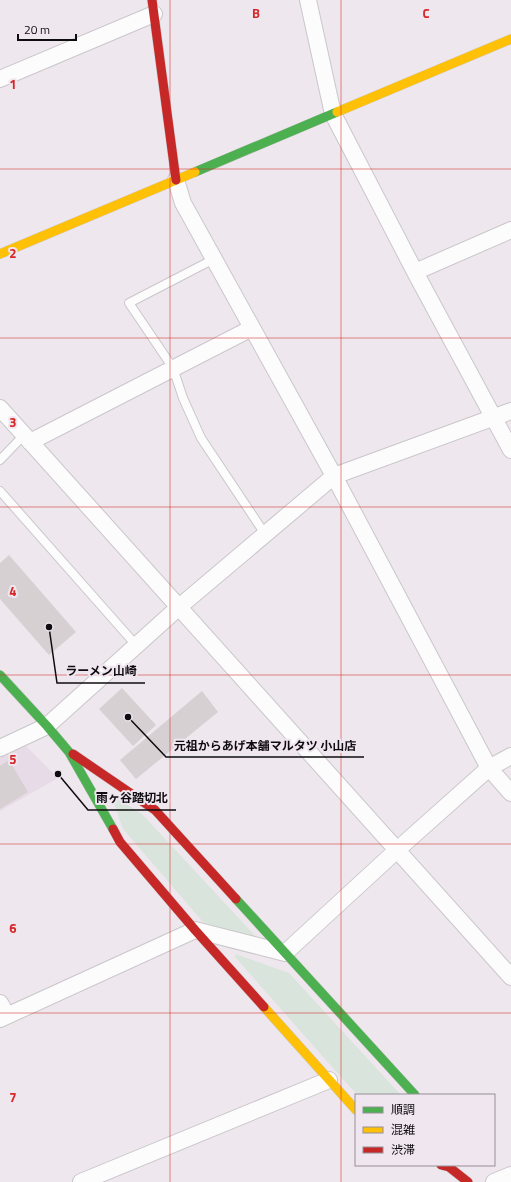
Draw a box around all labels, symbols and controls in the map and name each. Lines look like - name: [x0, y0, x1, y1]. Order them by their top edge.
- text: B: [252, 3, 260, 23]
- text: C: [422, 3, 430, 23]
- scale bar: [18, 16, 76, 42]
- text: 20 m: [24, 20, 50, 39]
- text: 1: [9, 74, 17, 94]
- text: 2: [9, 243, 17, 263]
- text: 3: [9, 412, 17, 432]
- text: 4: [9, 581, 17, 601]
- callout: ラーメン山崎: [57, 659, 145, 683]
- text: ラーメン山崎: [65, 661, 137, 680]
- callout: 元祖からあげ本舗マルタツ 小山店: [166, 733, 364, 757]
- text: 元祖からあげ本舗マルタツ 小山店: [174, 736, 356, 755]
- text: 5: [9, 749, 17, 769]
- callout: 雨ヶ谷踏切北: [88, 786, 176, 810]
- text: 雨ヶ谷踏切北: [96, 788, 168, 807]
- text: 6: [9, 918, 17, 938]
- text: 7: [9, 1087, 17, 1107]
- legend: [355, 1094, 495, 1166]
- text: 順調: [391, 1100, 415, 1119]
- text: 混雑: [391, 1120, 415, 1139]
- text: 渋滞: [391, 1140, 415, 1159]

